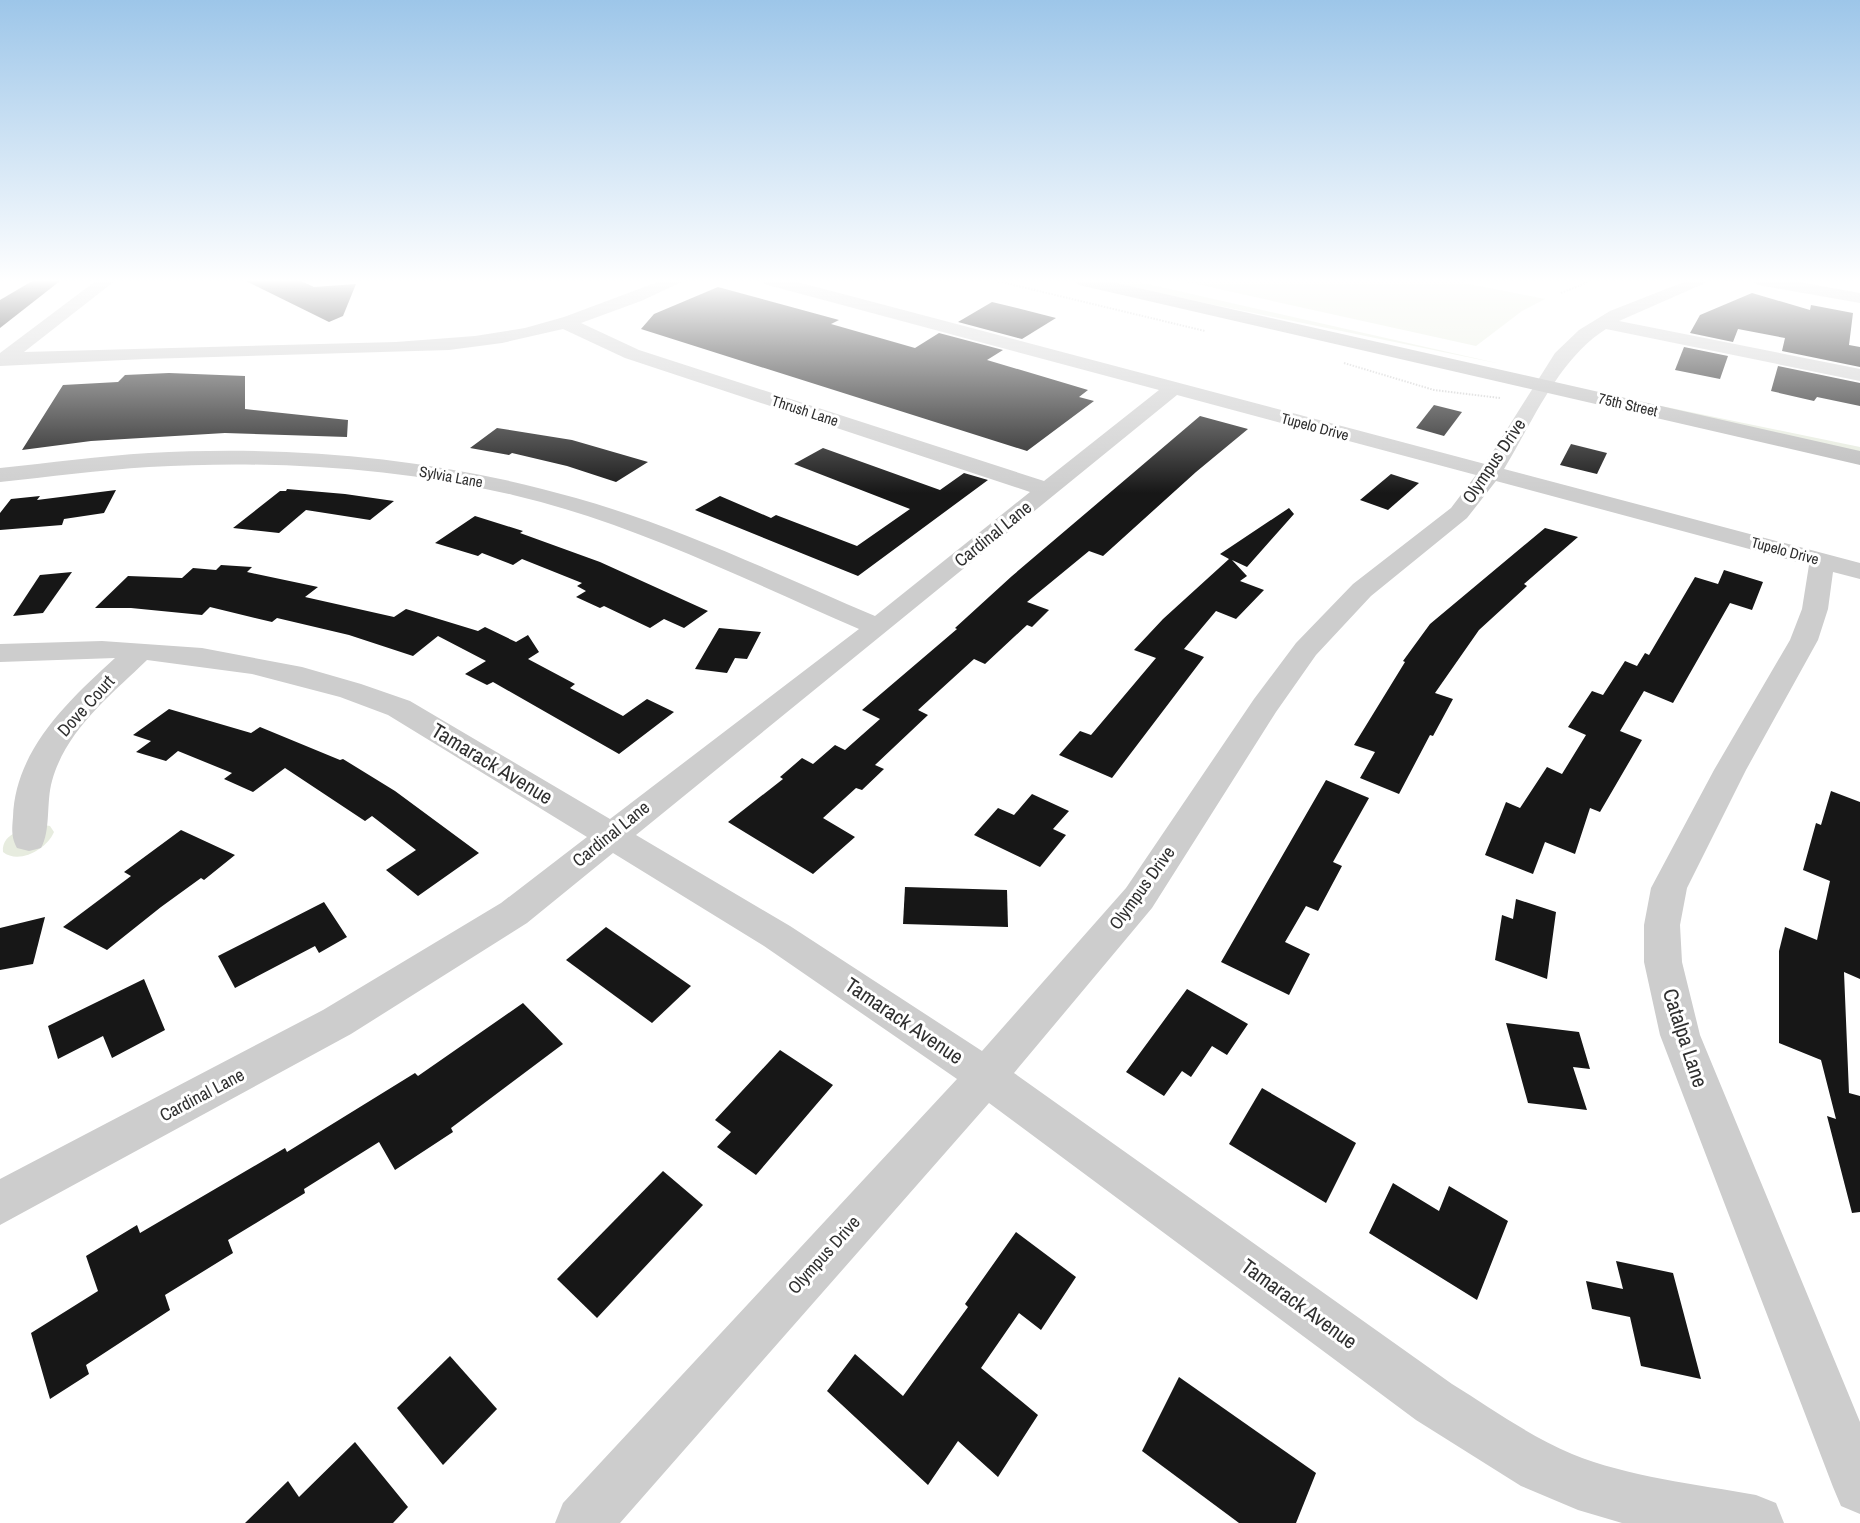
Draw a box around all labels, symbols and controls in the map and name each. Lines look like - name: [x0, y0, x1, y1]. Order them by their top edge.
- street label: 75th Street: [1596, 388, 1660, 422]
- street label: Thrush Lane: [769, 390, 841, 431]
- street label: Tupelo Drive: [1279, 407, 1351, 446]
- street label: Olympus Drive: [1456, 413, 1531, 508]
- street label: Sylvia Lane: [418, 461, 485, 492]
- street label: Cardinal Lane: [949, 495, 1037, 573]
- street label: Tupelo Drive: [1749, 531, 1821, 570]
- street label: Dove Court: [51, 670, 120, 742]
- street label: Tamarack Avenue: [426, 716, 558, 811]
- street label: Cardinal Lane: [567, 795, 655, 873]
- street label: Olympus Drive: [1103, 841, 1180, 935]
- street label: Tamarack Avenue: [839, 970, 969, 1071]
- street label: Catalpa Lane: [1656, 985, 1715, 1091]
- street label: Cardinal Lane: [155, 1062, 249, 1127]
- street label: Olympus Drive: [782, 1210, 866, 1299]
- street label: Tamarack Avenue: [1235, 1252, 1363, 1356]

